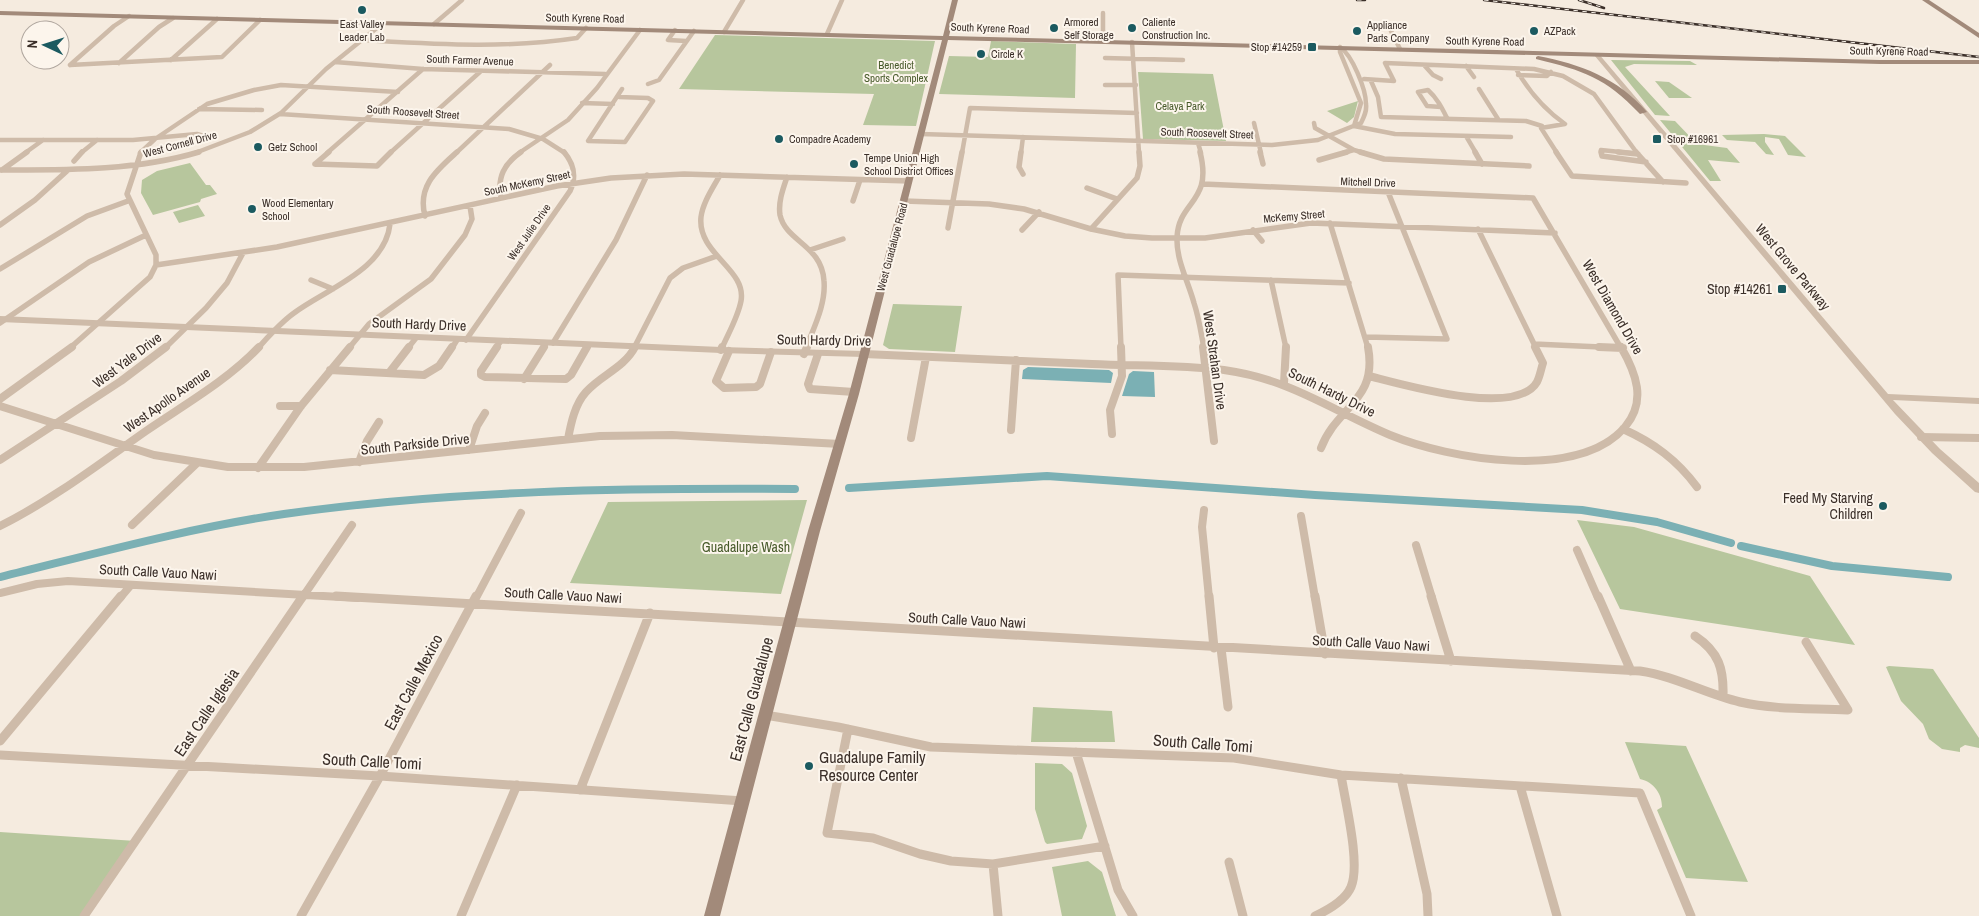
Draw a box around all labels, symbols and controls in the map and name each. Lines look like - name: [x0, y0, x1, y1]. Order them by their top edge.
- marker: East Valley Leader Lab: [356, 4, 368, 16]
- street label: South Kyrene Road: [546, 10, 624, 26]
- place label: Armored Self Storage: [1063, 15, 1114, 42]
- place label: Caliente Construction Inc.: [1142, 15, 1210, 42]
- place label: East Valley Leader Lab: [339, 17, 385, 44]
- place label: Appliance Parts Company: [1366, 18, 1430, 45]
- north arrow: [20, 20, 70, 70]
- street label: South Kyrene Road: [950, 20, 1030, 36]
- marker: Armored Self Storage: [1048, 22, 1060, 34]
- marker: Caliente Construction Inc.: [1126, 22, 1138, 34]
- place label: AZPack: [1543, 24, 1576, 38]
- marker: Appliance Parts Company: [1351, 25, 1363, 37]
- marker: AZPack: [1528, 25, 1540, 37]
- street label: South Kyrene Road: [1446, 33, 1524, 49]
- text: N: [23, 39, 41, 49]
- place label: Stop #14259: [1251, 40, 1302, 54]
- marker: Stop #14259: [1306, 41, 1318, 53]
- street label: South Kyrene Road: [1850, 43, 1928, 59]
- place label: Circle K: [991, 47, 1023, 61]
- marker: Circle K: [975, 48, 987, 60]
- street label: South Farmer Avenue: [426, 51, 514, 69]
- park label: Benedict Sports Complex: [864, 58, 929, 85]
- park label: Celaya Park: [1155, 99, 1205, 113]
- street label: South Roosevelt Street: [366, 102, 460, 122]
- street label: South Roosevelt Street: [1160, 124, 1254, 142]
- street label: West Cornell Drive: [142, 127, 218, 161]
- place label: Compadre Academy: [789, 132, 871, 146]
- place label: Stop #16961: [1667, 132, 1718, 146]
- marker: Compadre Academy: [773, 133, 785, 145]
- marker: Stop #16961: [1651, 133, 1663, 145]
- place label: Getz School: [268, 140, 317, 154]
- marker: Getz School: [252, 141, 264, 153]
- place label: Tempe Union High School District Offices: [864, 151, 954, 178]
- marker: Tempe Union High School District Offices: [848, 158, 860, 170]
- street label: South McKemy Street: [483, 167, 572, 199]
- street label: Mitchell Drive: [1340, 174, 1396, 190]
- place label: Wood Elementary School: [262, 196, 334, 223]
- street label: West Julie Drive: [504, 201, 554, 263]
- street label: West Guadalupe Road: [873, 201, 911, 293]
- marker: Wood Elementary School: [246, 203, 258, 215]
- street label: McKemy Street: [1263, 206, 1326, 226]
- street label: West Grove Parkway: [1752, 220, 1835, 314]
- street label: West Diamond Drive: [1579, 256, 1647, 358]
- place label: Stop #14261: [1707, 280, 1773, 298]
- marker: Stop #14261: [1776, 283, 1788, 295]
- street label: West Strahan Drive: [1199, 309, 1231, 411]
- street label: South Hardy Drive: [371, 313, 467, 335]
- street label: West Yale Drive: [89, 328, 165, 392]
- street label: South Hardy Drive: [777, 330, 871, 350]
- street label: West Apollo Avenue: [120, 363, 214, 437]
- street label: South Hardy Drive: [1286, 363, 1378, 421]
- street label: South Parkside Drive: [360, 429, 470, 459]
- place label: Feed My Starving Children: [1783, 489, 1874, 523]
- marker: Feed My Starving Children: [1877, 500, 1889, 512]
- park label: Guadalupe Wash: [702, 538, 790, 556]
- street label: South Calle Vauo Nawi: [99, 560, 217, 584]
- street label: South Calle Vauo Nawi: [504, 583, 622, 607]
- street label: South Calle Vauo Nawi: [908, 608, 1026, 632]
- street label: East Calle Mexico: [378, 630, 448, 734]
- street label: South Calle Vauo Nawi: [1312, 631, 1430, 655]
- street label: East Calle Guadalupe: [724, 635, 778, 763]
- street label: East Calle Iglesia: [168, 663, 244, 760]
- street label: South Calle Tomi: [1153, 729, 1253, 757]
- place label: Guadalupe Family Resource Center: [819, 746, 926, 786]
- street label: South Calle Tomi: [322, 747, 422, 775]
- marker: Guadalupe Family Resource Center: [803, 760, 815, 772]

